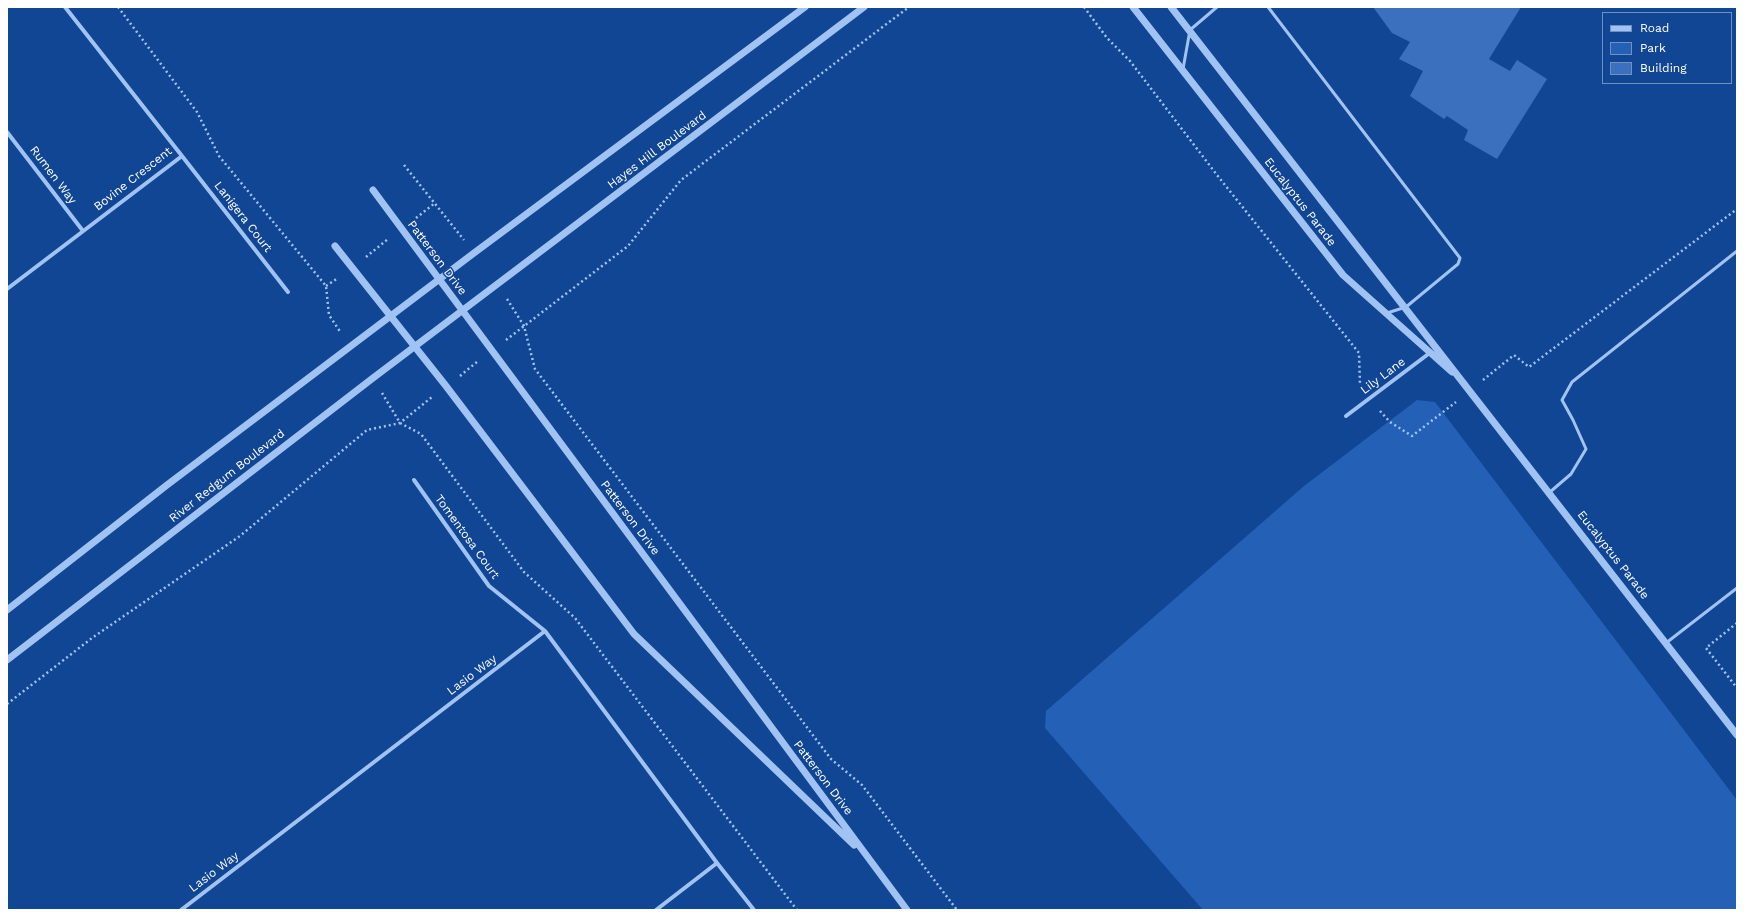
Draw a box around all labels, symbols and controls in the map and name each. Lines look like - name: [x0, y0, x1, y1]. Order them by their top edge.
- legend: [1602, 12, 1732, 84]
- text: Road: [1640, 21, 1669, 35]
- text: Park: [1640, 41, 1666, 55]
- text: Building: [1640, 61, 1687, 75]
- street label: Hayes Hill Boulevard: [605, 108, 709, 192]
- street label: Rumen Way: [27, 143, 79, 207]
- street label: Bovine Crescent: [91, 144, 175, 214]
- street label: Eucalyptus Parade: [1261, 155, 1339, 249]
- street label: Lanigera Court: [211, 179, 275, 255]
- street label: Patterson Drive: [404, 218, 470, 298]
- street label: Lily Lane: [1358, 354, 1408, 398]
- street label: River Redgum Boulevard: [166, 426, 288, 526]
- street label: Patterson Drive: [597, 478, 663, 558]
- street label: Tomentosa Court: [432, 492, 502, 582]
- street label: Eucalyptus Parade: [1574, 508, 1652, 602]
- street label: Lasio Way: [444, 652, 500, 698]
- street label: Patterson Drive: [790, 738, 856, 818]
- street label: Lasio Way: [186, 849, 242, 895]

